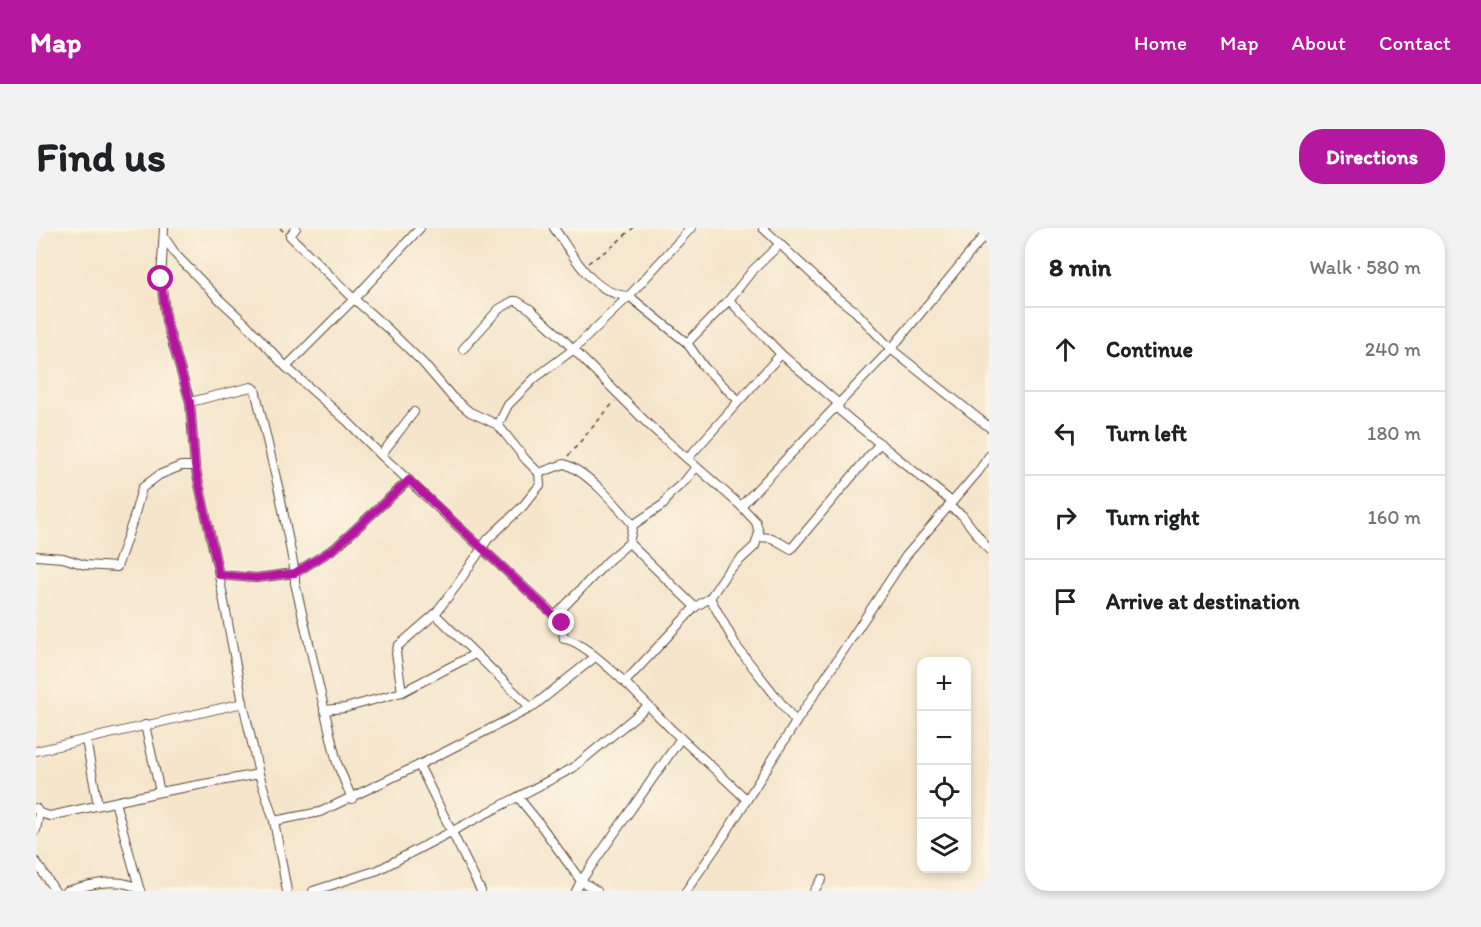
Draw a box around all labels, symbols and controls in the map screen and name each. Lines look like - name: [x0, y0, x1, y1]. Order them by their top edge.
- text: Map: [30, 25, 81, 59]
- text: Home: [1134, 30, 1187, 55]
- text: Map: [1220, 30, 1259, 55]
- text: About: [1292, 30, 1346, 55]
- text: Contact: [1379, 30, 1451, 55]
- button: Directions: [1299, 129, 1445, 184]
- text: Find us: [36, 131, 166, 182]
- text: 8 min: [1049, 251, 1111, 283]
- text: Walk · 580 m: [1309, 255, 1421, 279]
- route start: [147, 265, 173, 291]
- icon: ahead: [1049, 333, 1082, 366]
- text: Continue: [1106, 336, 1193, 363]
- text: 240 m: [1365, 337, 1421, 361]
- icon: left: [1049, 417, 1082, 450]
- text: Turn left: [1106, 420, 1187, 447]
- text: 180 m: [1367, 421, 1421, 445]
- icon: right: [1049, 501, 1082, 534]
- text: Turn right: [1106, 504, 1200, 531]
- text: 160 m: [1368, 505, 1421, 529]
- icon: arrive: [1049, 585, 1082, 618]
- text: Arrive at destination: [1106, 588, 1300, 615]
- route end: [548, 609, 574, 635]
- map controls: [917, 657, 971, 873]
- button: +: [917, 657, 971, 711]
- button: −: [917, 711, 971, 765]
- button: locate: [917, 765, 971, 819]
- button: layers: [917, 819, 971, 873]

